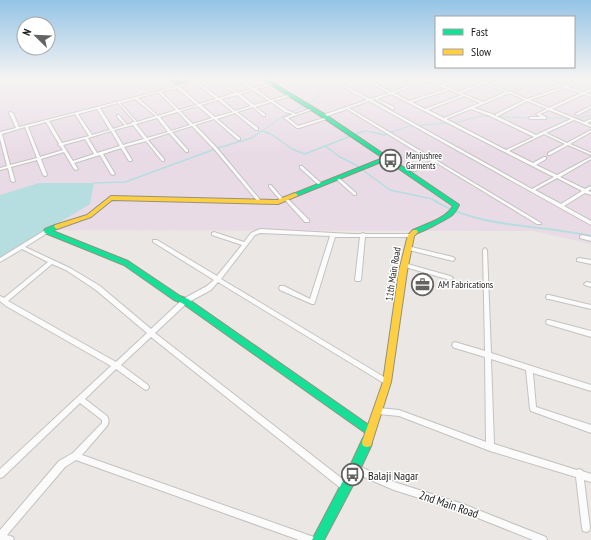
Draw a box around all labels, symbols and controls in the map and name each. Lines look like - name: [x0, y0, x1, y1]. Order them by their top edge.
- north arrow: [16, 16, 56, 56]
- legend: [435, 16, 575, 68]
- text: Fast: [471, 24, 489, 39]
- text: N: [19, 27, 34, 38]
- text: Slow: [471, 44, 492, 59]
- bus stop icon: Manjushree Garments: [377, 147, 403, 173]
- place label: Manjushree Garments: [406, 150, 442, 171]
- street label: 11th Main Road: [382, 246, 404, 302]
- office icon: AM Fabrications: [410, 271, 436, 297]
- place label: AM Fabrications: [438, 278, 494, 291]
- bus stop icon: Balaji Nagar: [340, 462, 366, 488]
- place label: Balaji Nagar: [368, 468, 419, 483]
- street label: 2nd Main Road: [417, 487, 481, 521]

